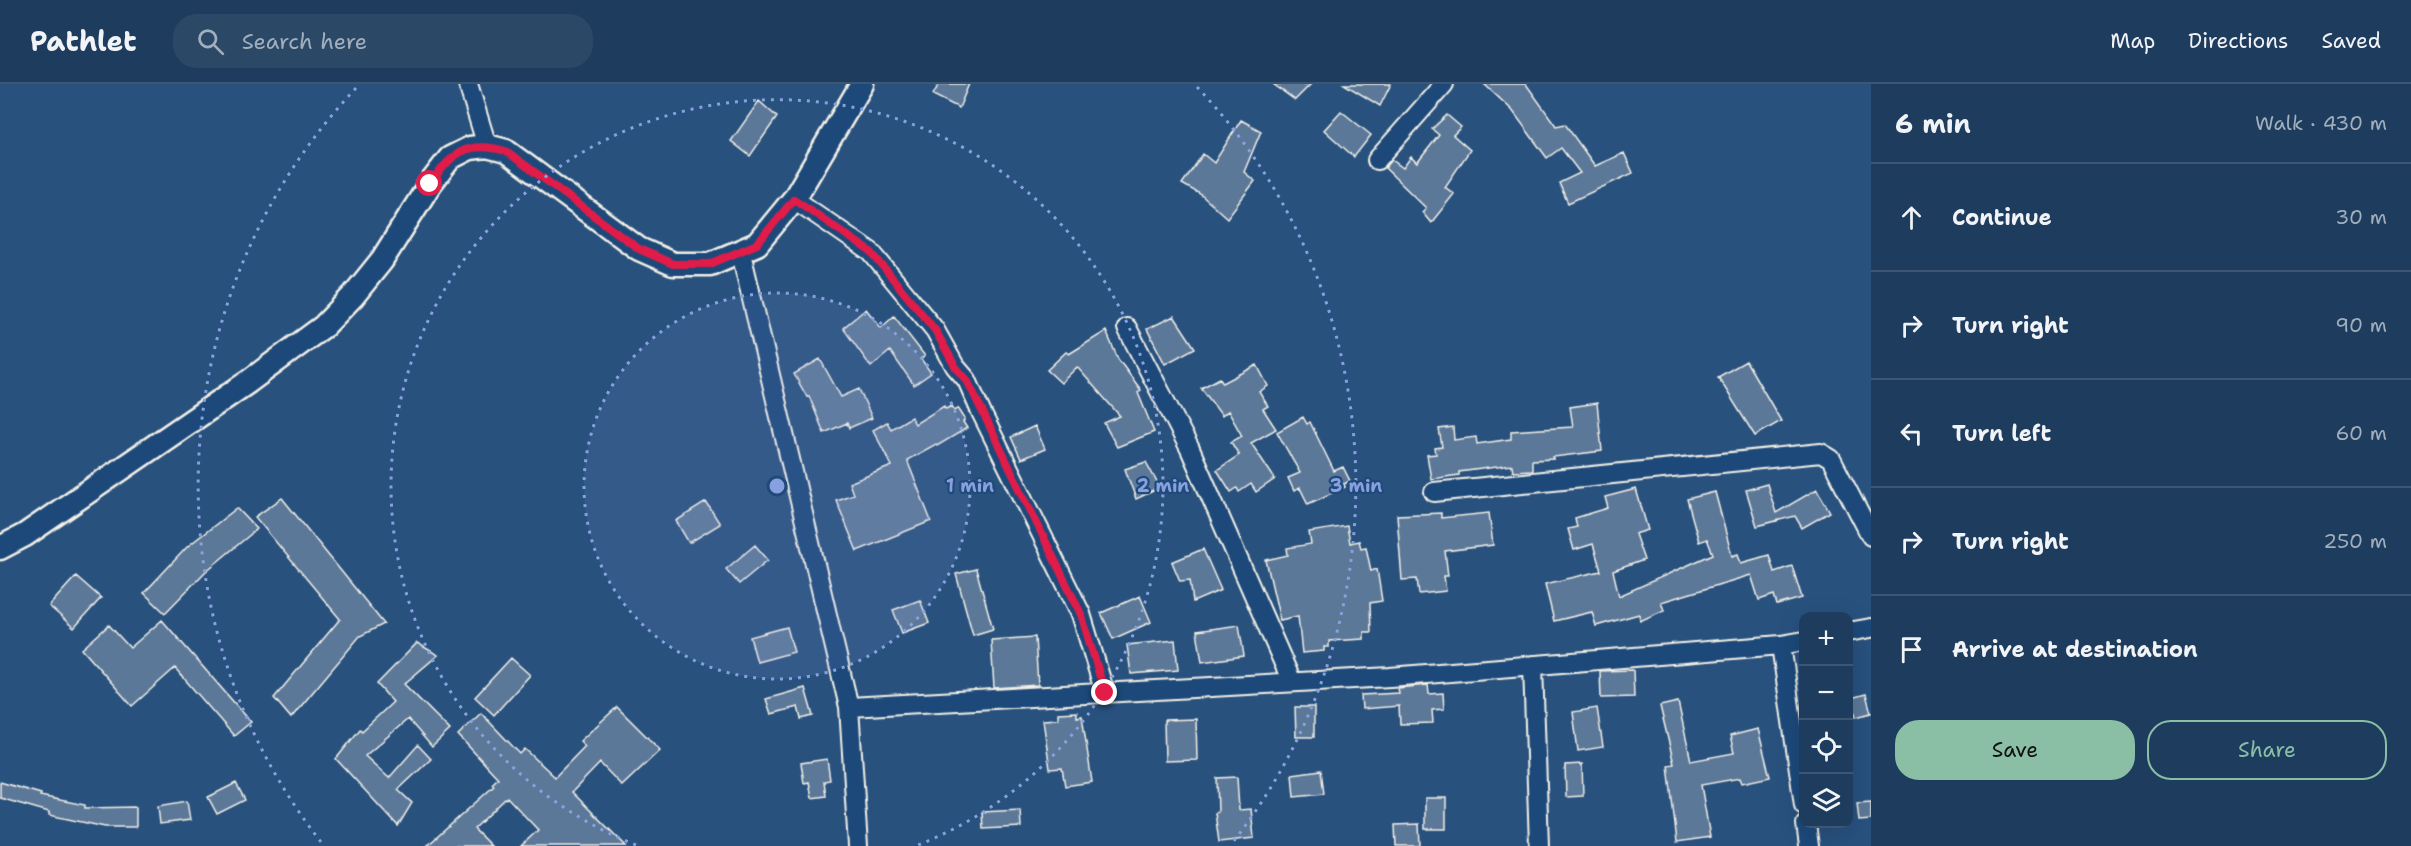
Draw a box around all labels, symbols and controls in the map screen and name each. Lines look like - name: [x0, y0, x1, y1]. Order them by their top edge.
- search box: [173, 14, 593, 68]
- text: Pathlet: [30, 22, 137, 60]
- icon: search: [194, 25, 227, 58]
- text: Search here: [242, 27, 367, 56]
- text: Map: [2110, 27, 2155, 55]
- text: Directions: [2188, 27, 2288, 55]
- text: Saved: [2321, 27, 2381, 55]
- text: 6 min: [1895, 106, 1971, 141]
- text: Walk · 430 m: [2255, 110, 2387, 136]
- route start: [416, 170, 442, 196]
- icon: ahead: [1895, 201, 1928, 234]
- text: Continue: [1952, 203, 2052, 232]
- text: 30 m: [2335, 204, 2387, 230]
- icon: right: [1895, 309, 1928, 342]
- text: Turn right: [1952, 311, 2069, 340]
- text: 90 m: [2335, 312, 2387, 338]
- icon: left: [1895, 417, 1928, 450]
- text: Turn left: [1952, 419, 2051, 448]
- text: 60 m: [2335, 420, 2387, 446]
- text: 1 min: [946, 474, 994, 498]
- text: 2 min: [1137, 474, 1189, 498]
- text: 3 min: [1330, 474, 1382, 498]
- centre of rings: [767, 476, 787, 496]
- icon: right: [1895, 525, 1928, 558]
- text: Turn right: [1952, 527, 2069, 556]
- text: 250 m: [2323, 528, 2387, 554]
- map controls: [1799, 612, 1853, 828]
- button: +: [1799, 612, 1853, 666]
- icon: arrive: [1895, 633, 1928, 666]
- text: Arrive at destination: [1952, 635, 2198, 664]
- button: −: [1799, 666, 1853, 720]
- route end: [1091, 679, 1117, 705]
- button: locate: [1799, 720, 1853, 774]
- button: Save: [1895, 720, 2135, 780]
- button: Share: [2147, 720, 2387, 780]
- button: layers: [1799, 774, 1853, 828]

